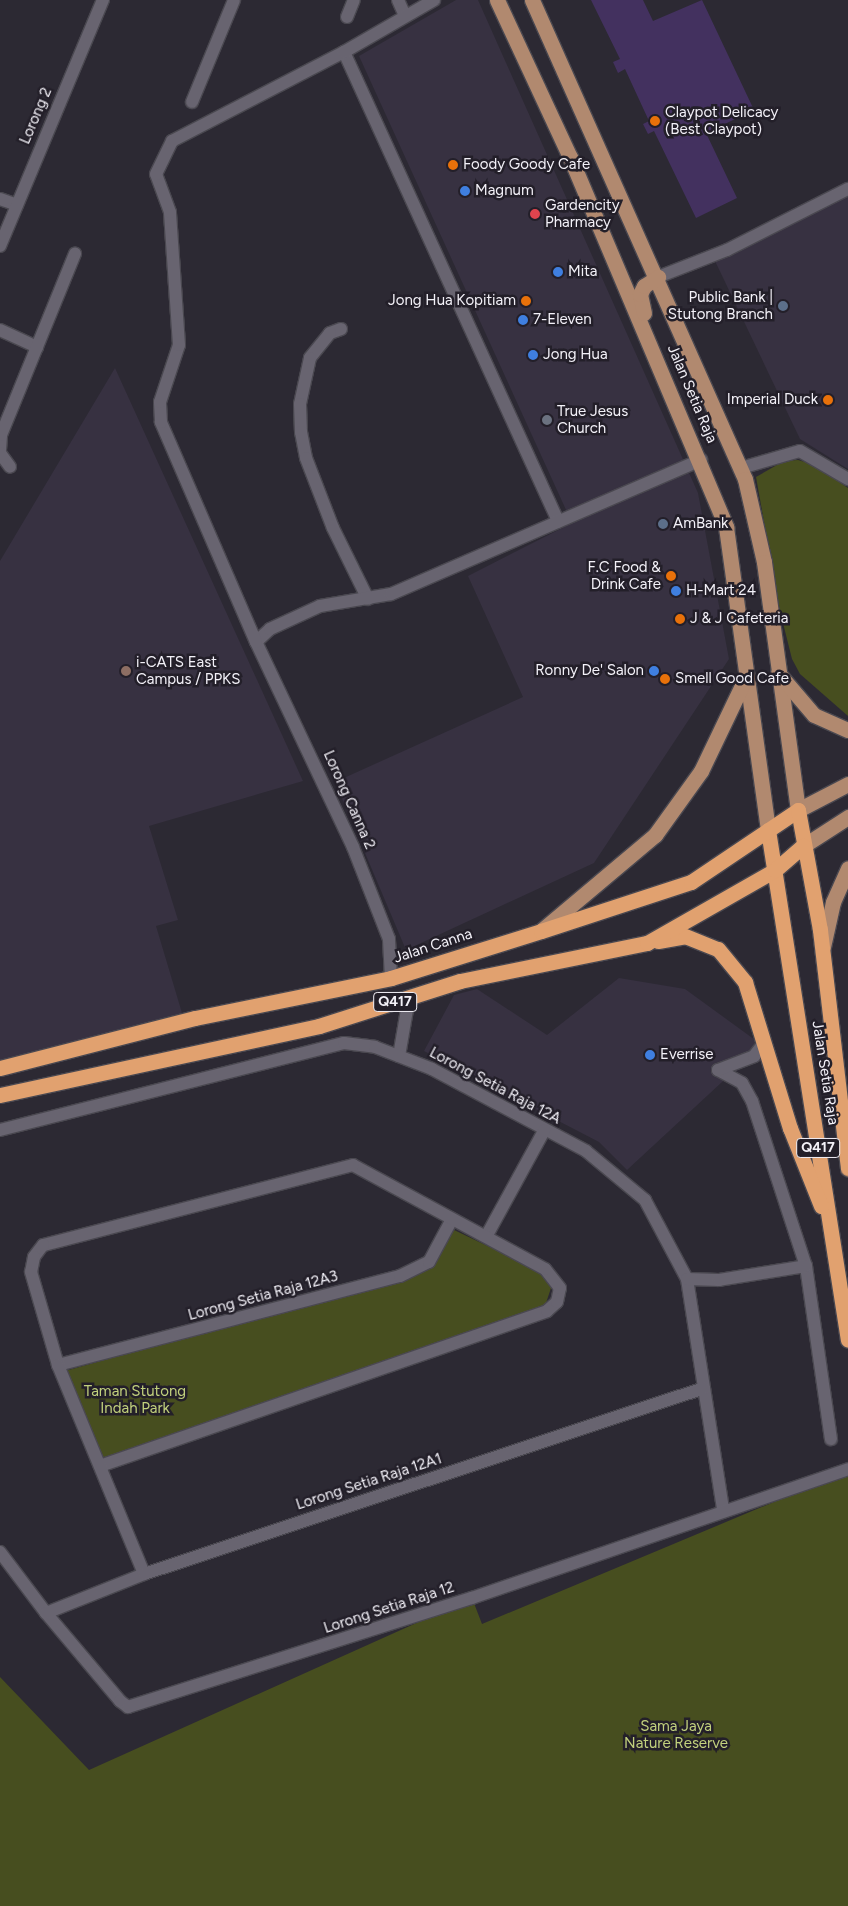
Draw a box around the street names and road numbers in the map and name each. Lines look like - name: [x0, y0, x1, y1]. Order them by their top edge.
- street label: Lorong 2: [16, 85, 56, 147]
- street label: Jalan Setia Raja: [663, 342, 721, 446]
- street label: Lorong Canna 2: [319, 748, 379, 852]
- street label: Jalan Canna: [392, 925, 474, 967]
- road number: Q417: [372, 990, 418, 1014]
- street label: Jalan Setia Raja: [808, 1020, 842, 1126]
- street label: Lorong Setia Raja 12A: [426, 1044, 564, 1128]
- road number: Q417: [796, 1136, 840, 1160]
- street label: Lorong Setia Raja 12A3: [186, 1267, 340, 1325]
- street label: Lorong Setia Raja 12A1: [294, 1450, 444, 1514]
- street label: Lorong Setia Raja 12: [322, 1578, 456, 1638]

